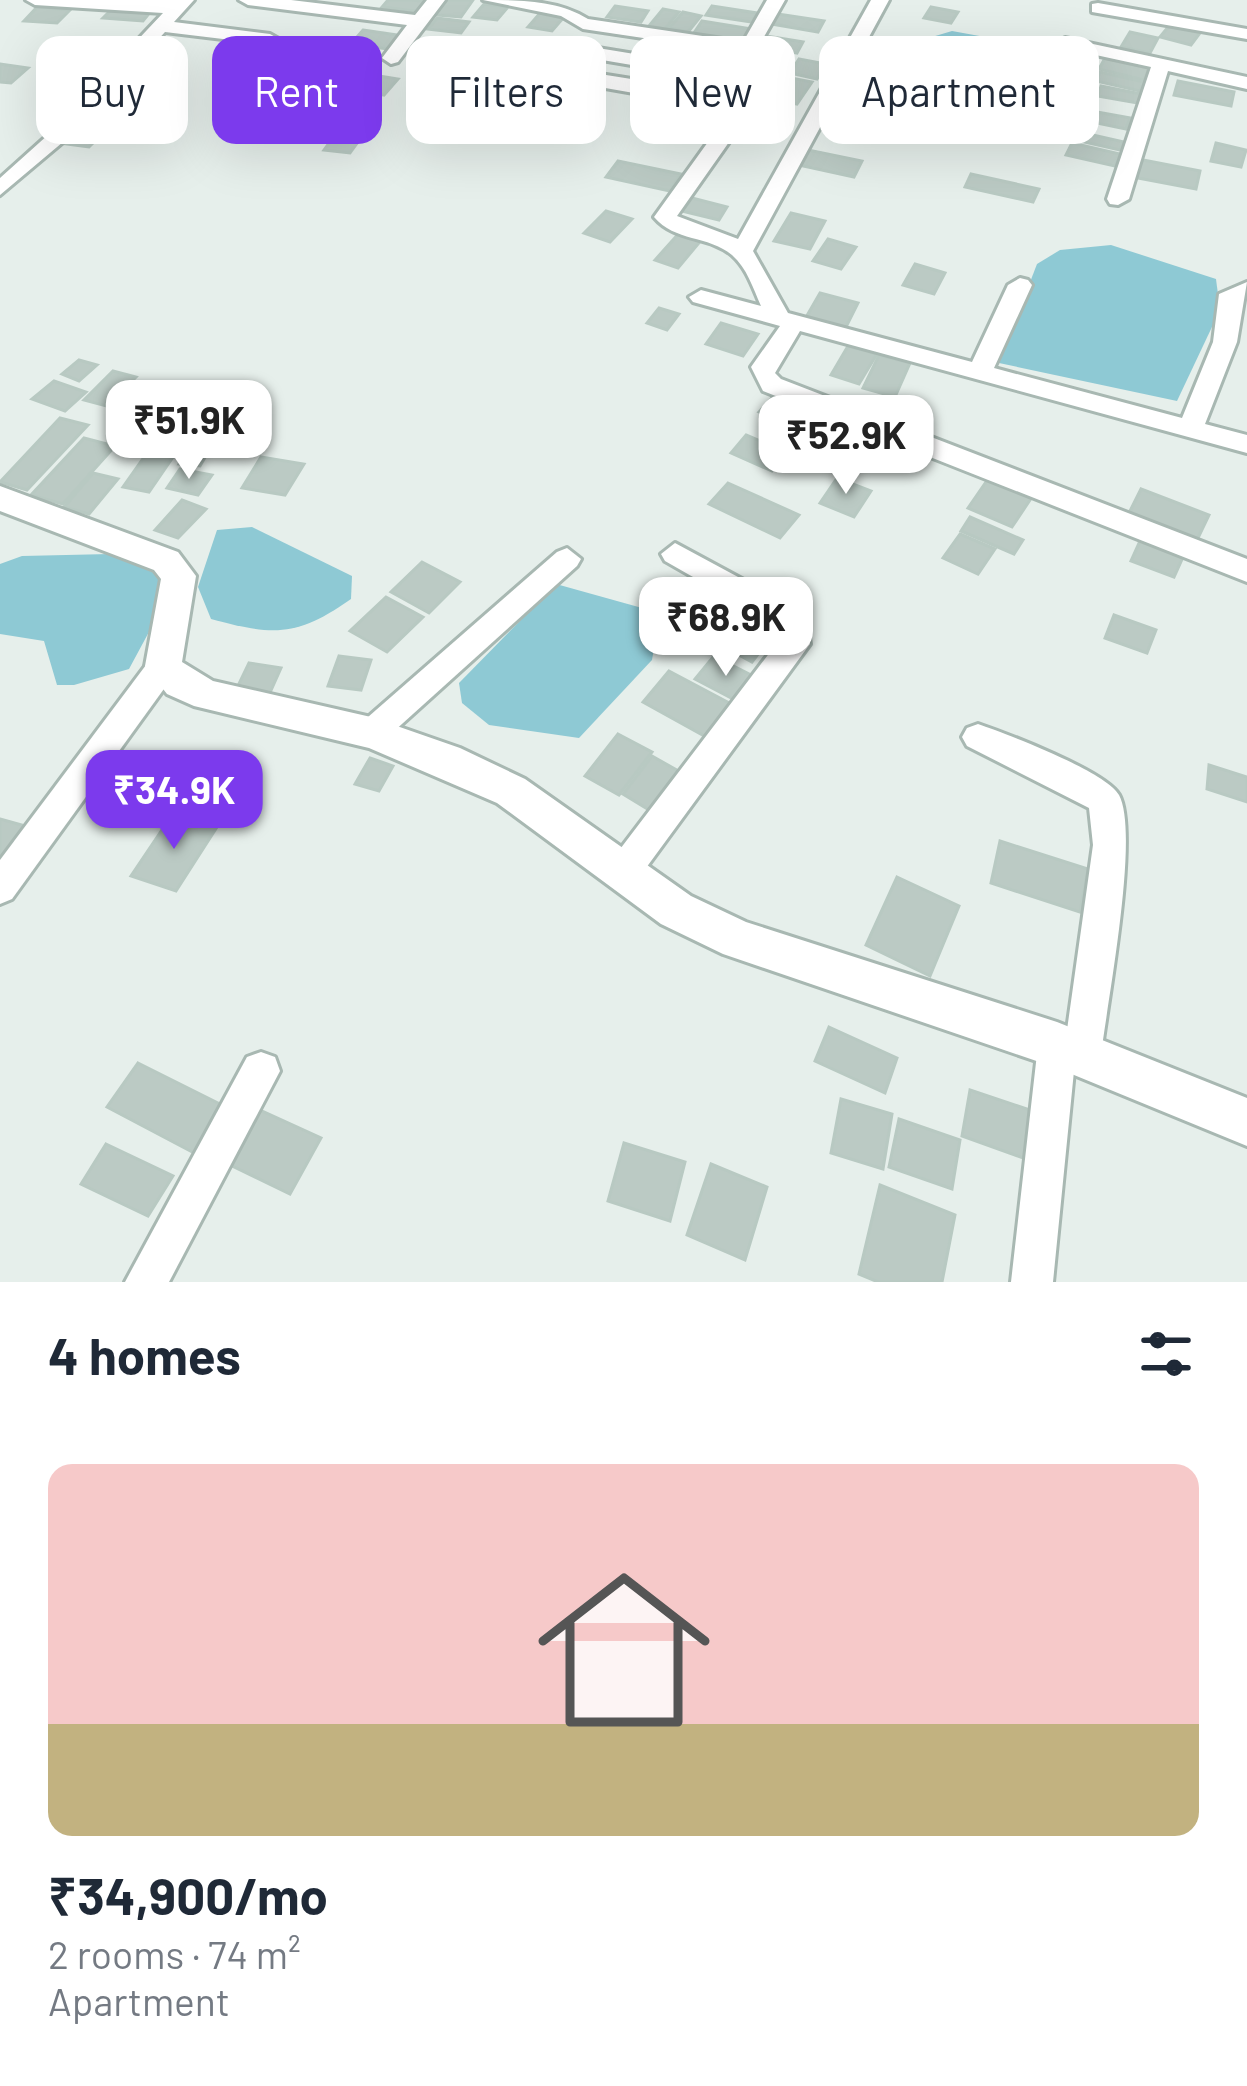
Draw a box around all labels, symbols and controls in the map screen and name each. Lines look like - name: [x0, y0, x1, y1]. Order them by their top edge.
- chip: Buy: [36, 36, 188, 144]
- chip: Rent: [212, 36, 382, 144]
- chip: Filters: [406, 36, 606, 144]
- chip: New: [630, 36, 795, 144]
- chip: Apartment: [819, 36, 1099, 144]
- pin: ₹51.9K: [91, 380, 287, 482]
- text: ₹51.9K: [133, 395, 245, 442]
- pin: ₹52.9K: [748, 395, 944, 497]
- text: ₹52.9K: [786, 410, 906, 457]
- pin: ₹68.9K: [628, 577, 824, 679]
- text: ₹68.9K: [666, 592, 786, 639]
- pin: ₹34.9K: [76, 750, 272, 852]
- text: ₹34.9K: [113, 765, 235, 812]
- icon: filters: [1133, 1321, 1199, 1387]
- text: 4 homes: [48, 1324, 241, 1385]
- icon: home: [516, 1542, 732, 1758]
- text: ₹34,900/mo: [48, 1864, 328, 1925]
- text: 2 rooms · 74 m²: [48, 1930, 301, 1977]
- text: Apartment: [48, 1977, 230, 2024]

